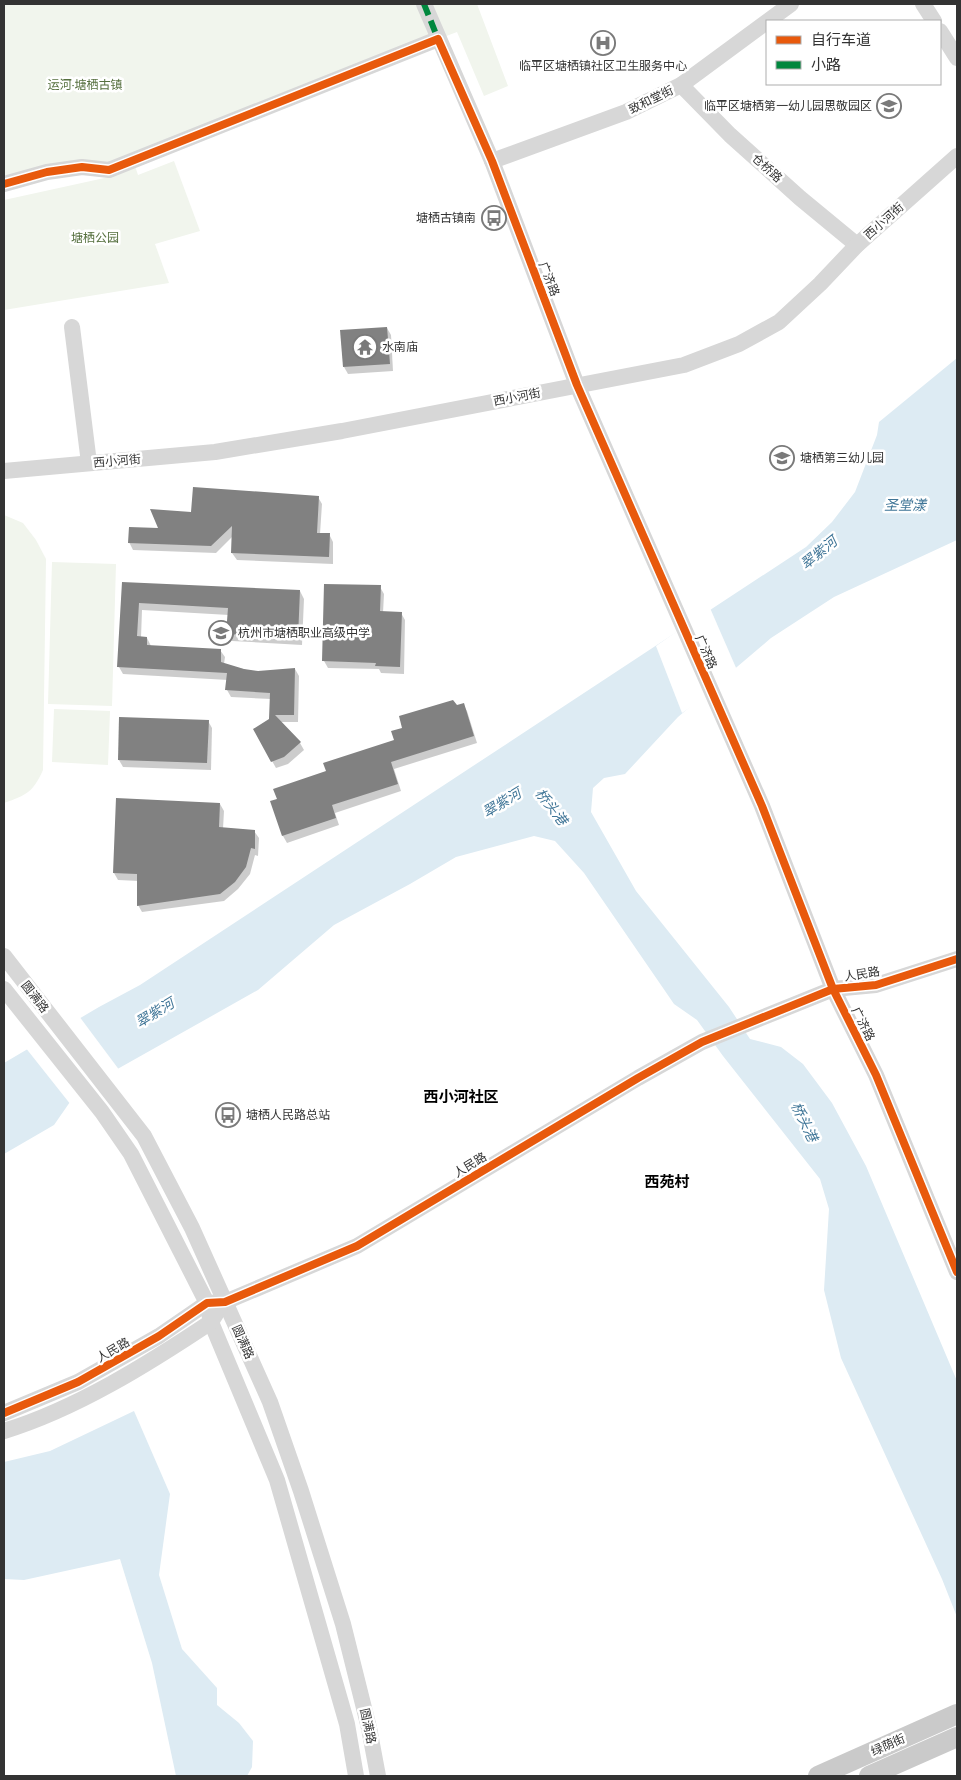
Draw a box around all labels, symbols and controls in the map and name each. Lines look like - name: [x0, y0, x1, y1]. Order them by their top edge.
- legend: [766, 20, 941, 85]
- hospital icon: 临平区塘栖镇社区卫生服务中心: [590, 30, 616, 56]
- text: 自行车道: [811, 31, 871, 49]
- text: 小路: [811, 56, 841, 74]
- place label: 临平区塘栖镇社区卫生服务中心: [519, 59, 687, 73]
- park label: 运河·塘栖古镇: [47, 78, 123, 92]
- street label: 致和堂街: [626, 83, 676, 117]
- school or university icon: 临平区塘栖第一幼儿园思敬园区: [876, 93, 902, 119]
- place label: 临平区塘栖第一幼儿园思敬园区: [704, 99, 872, 113]
- street label: 仓桥路: [749, 151, 785, 185]
- street label: 西小河街: [861, 200, 907, 242]
- bus stop icon: 塘栖古镇南: [481, 205, 507, 231]
- place label: 塘栖古镇南: [416, 211, 476, 225]
- park label: 塘栖公园: [71, 231, 119, 245]
- street label: 广济路: [536, 260, 562, 298]
- temple icon: 水南庙: [352, 334, 378, 360]
- place label: 水南庙: [382, 340, 418, 354]
- street label: 西小河街: [492, 386, 542, 408]
- school or university icon: 塘栖第三幼儿园: [769, 445, 795, 471]
- place label: 塘栖第三幼儿园: [800, 451, 884, 465]
- street label: 西小河街: [92, 452, 142, 470]
- water label: 圣堂漾: [884, 497, 928, 514]
- water label: 翠紫河: [797, 531, 843, 573]
- school or university icon: 杭州市塘栖职业高级中学: [208, 620, 234, 646]
- place label: 杭州市塘栖职业高级中学: [238, 626, 370, 640]
- street label: 广济路: [692, 633, 720, 671]
- water label: 翠紫河: [480, 783, 527, 821]
- water label: 桥头港: [531, 785, 572, 830]
- street label: 人民路: [843, 964, 881, 984]
- street label: 圆满路: [18, 979, 52, 1015]
- water label: 翠紫河: [133, 993, 180, 1031]
- street label: 广济路: [849, 1005, 877, 1043]
- district label: 西小河社区: [423, 1088, 499, 1106]
- water label: 桥头港: [787, 1099, 822, 1146]
- bus stop icon: 塘栖人民路总站: [215, 1102, 241, 1128]
- place label: 塘栖人民路总站: [246, 1108, 330, 1122]
- street label: 人民路: [451, 1150, 489, 1180]
- district label: 西苑村: [644, 1173, 690, 1191]
- street label: 圆满路: [229, 1323, 257, 1361]
- street label: 人民路: [94, 1335, 132, 1365]
- street label: 圆满路: [357, 1707, 379, 1745]
- street label: 绿荫街: [869, 1731, 907, 1759]

